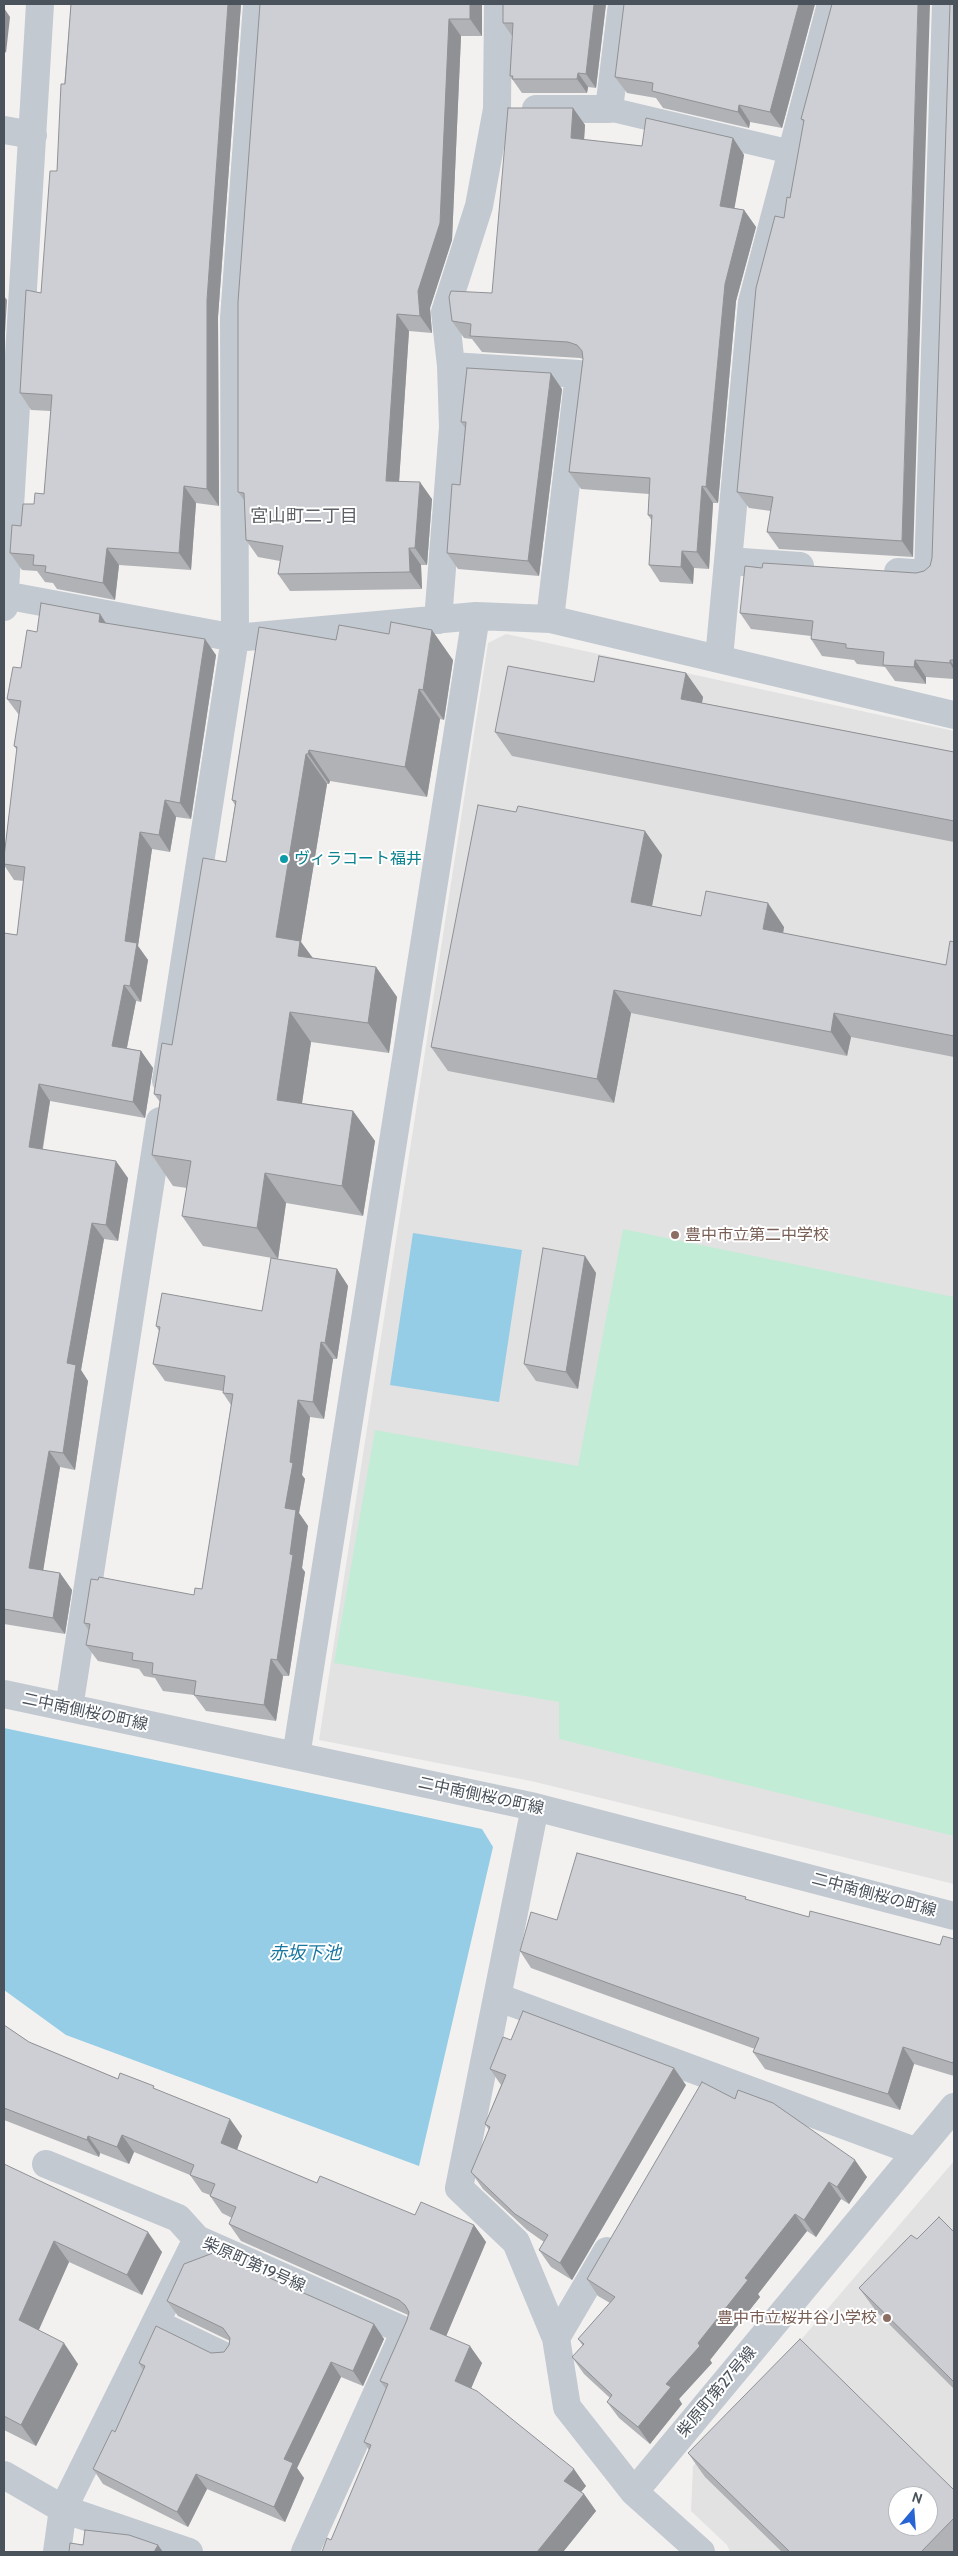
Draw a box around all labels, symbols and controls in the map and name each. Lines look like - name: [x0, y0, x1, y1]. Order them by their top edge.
- district label: 宮山町二丁目: [250, 506, 358, 528]
- place label: ヴィラコート福井: [294, 849, 422, 869]
- marker: ヴィラコート福井: [278, 853, 290, 865]
- place label: 豊中市立第二中学校: [685, 1225, 829, 1245]
- marker: 豊中市立第二中学校: [669, 1229, 681, 1241]
- street label: 二中南側桜の町線: [20, 1689, 150, 1735]
- street label: 二中南側桜の町線: [416, 1773, 546, 1819]
- street label: 二中南側桜の町線: [810, 1869, 938, 1921]
- water label: 赤坂下池: [269, 1943, 341, 1965]
- street label: 柴原町第19号線: [200, 2234, 308, 2296]
- place label: 豊中市立桜井谷小学校: [717, 2308, 877, 2328]
- marker: 豊中市立桜井谷小学校: [881, 2312, 893, 2324]
- street label: 柴原町第27号線: [674, 2343, 760, 2441]
- north arrow: [888, 2486, 938, 2536]
- text: N: [910, 2488, 925, 2508]

